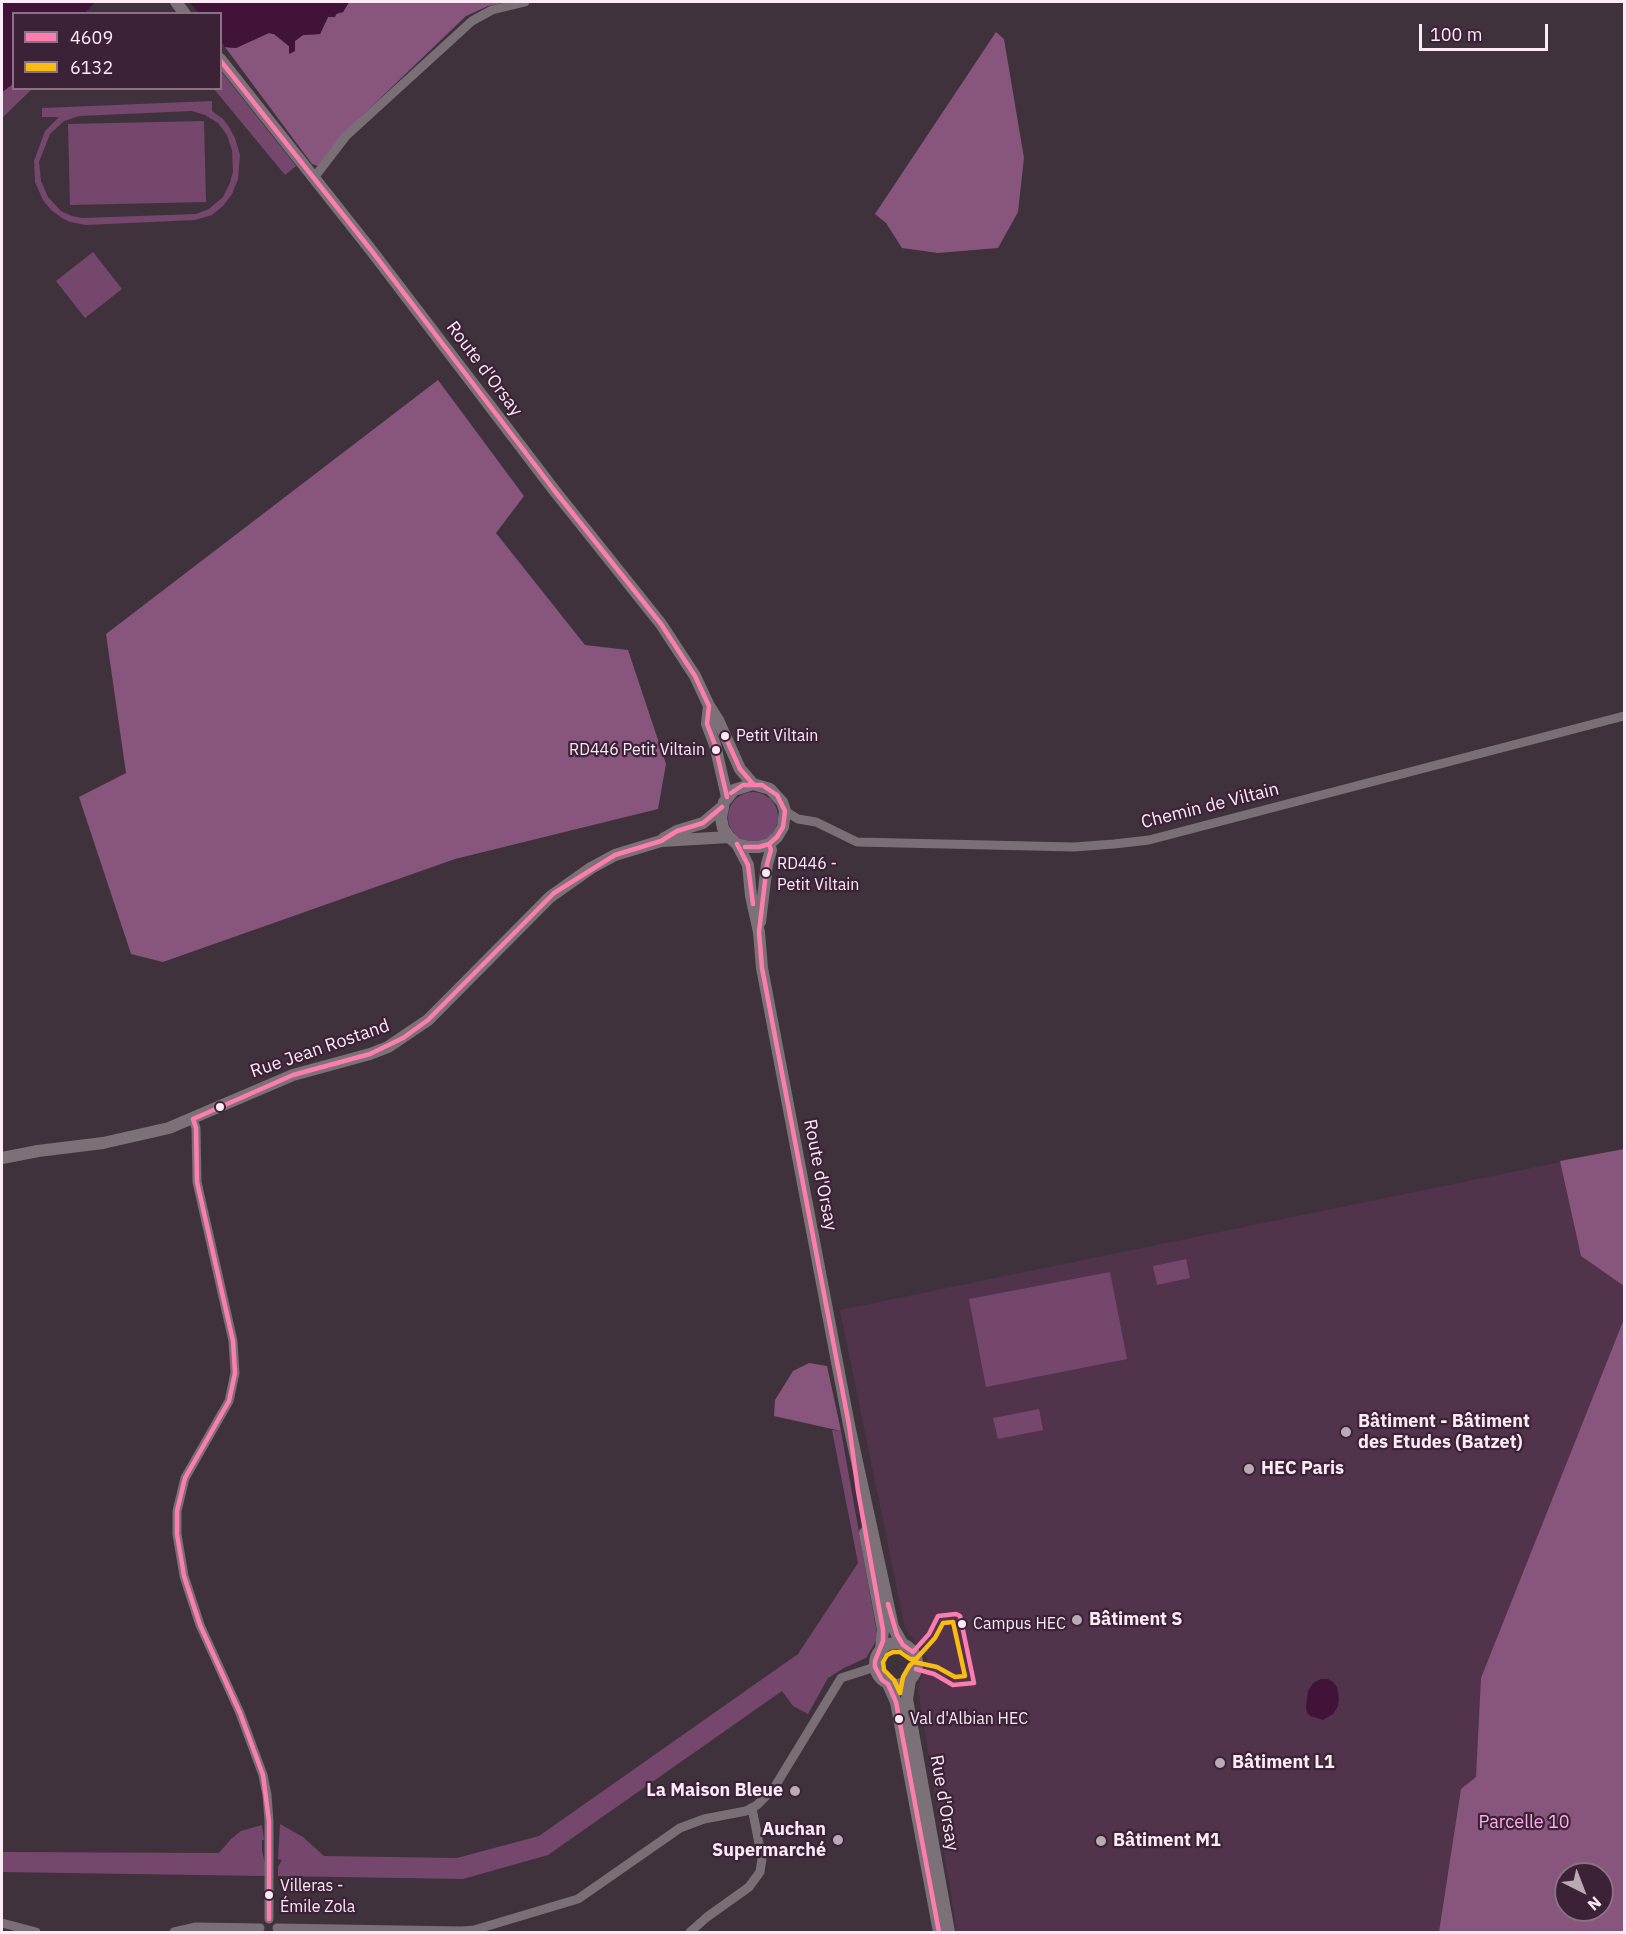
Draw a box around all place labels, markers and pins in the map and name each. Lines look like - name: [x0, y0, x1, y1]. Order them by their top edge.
- place label: Petit Viltain: [736, 726, 818, 746]
- marker: Petit Viltain: [719, 730, 731, 742]
- place label: RD446 Petit Viltain: [569, 740, 705, 760]
- marker: RD446 Petit Viltain: [710, 744, 722, 756]
- place label: RD446 - Petit Viltain: [777, 854, 859, 892]
- marker: RD446 - Petit Viltain: [760, 867, 772, 879]
- unlabelled marker: [214, 1101, 226, 1113]
- place label: Bâtiment - Bâtiment des Etudes (Batzet): [1358, 1411, 1530, 1454]
- marker: Bâtiment - Bâtiment des Etudes (Batzet): [1339, 1425, 1353, 1439]
- place label: HEC Paris: [1261, 1458, 1344, 1480]
- marker: HEC Paris: [1242, 1462, 1256, 1476]
- place label: Bâtiment S: [1089, 1609, 1182, 1631]
- marker: Bâtiment S: [1070, 1613, 1084, 1627]
- place label: Campus HEC: [973, 1614, 1066, 1634]
- marker: Campus HEC: [956, 1618, 968, 1630]
- place label: Val d'Albian HEC: [910, 1709, 1028, 1729]
- marker: Val d'Albian HEC: [893, 1713, 905, 1725]
- place label: Bâtiment L1: [1232, 1752, 1335, 1774]
- marker: Bâtiment L1: [1213, 1756, 1227, 1770]
- place label: La Maison Bleue: [646, 1780, 783, 1802]
- marker: La Maison Bleue: [788, 1784, 802, 1798]
- place label: Auchan Supermarché: [712, 1819, 826, 1862]
- place label: Bâtiment M1: [1113, 1830, 1221, 1852]
- marker: Auchan Supermarché: [831, 1833, 845, 1847]
- marker: Bâtiment M1: [1094, 1834, 1108, 1848]
- place label: Villeras - Émile Zola: [280, 1876, 355, 1914]
- marker: Villeras - Émile Zola: [263, 1889, 275, 1901]

